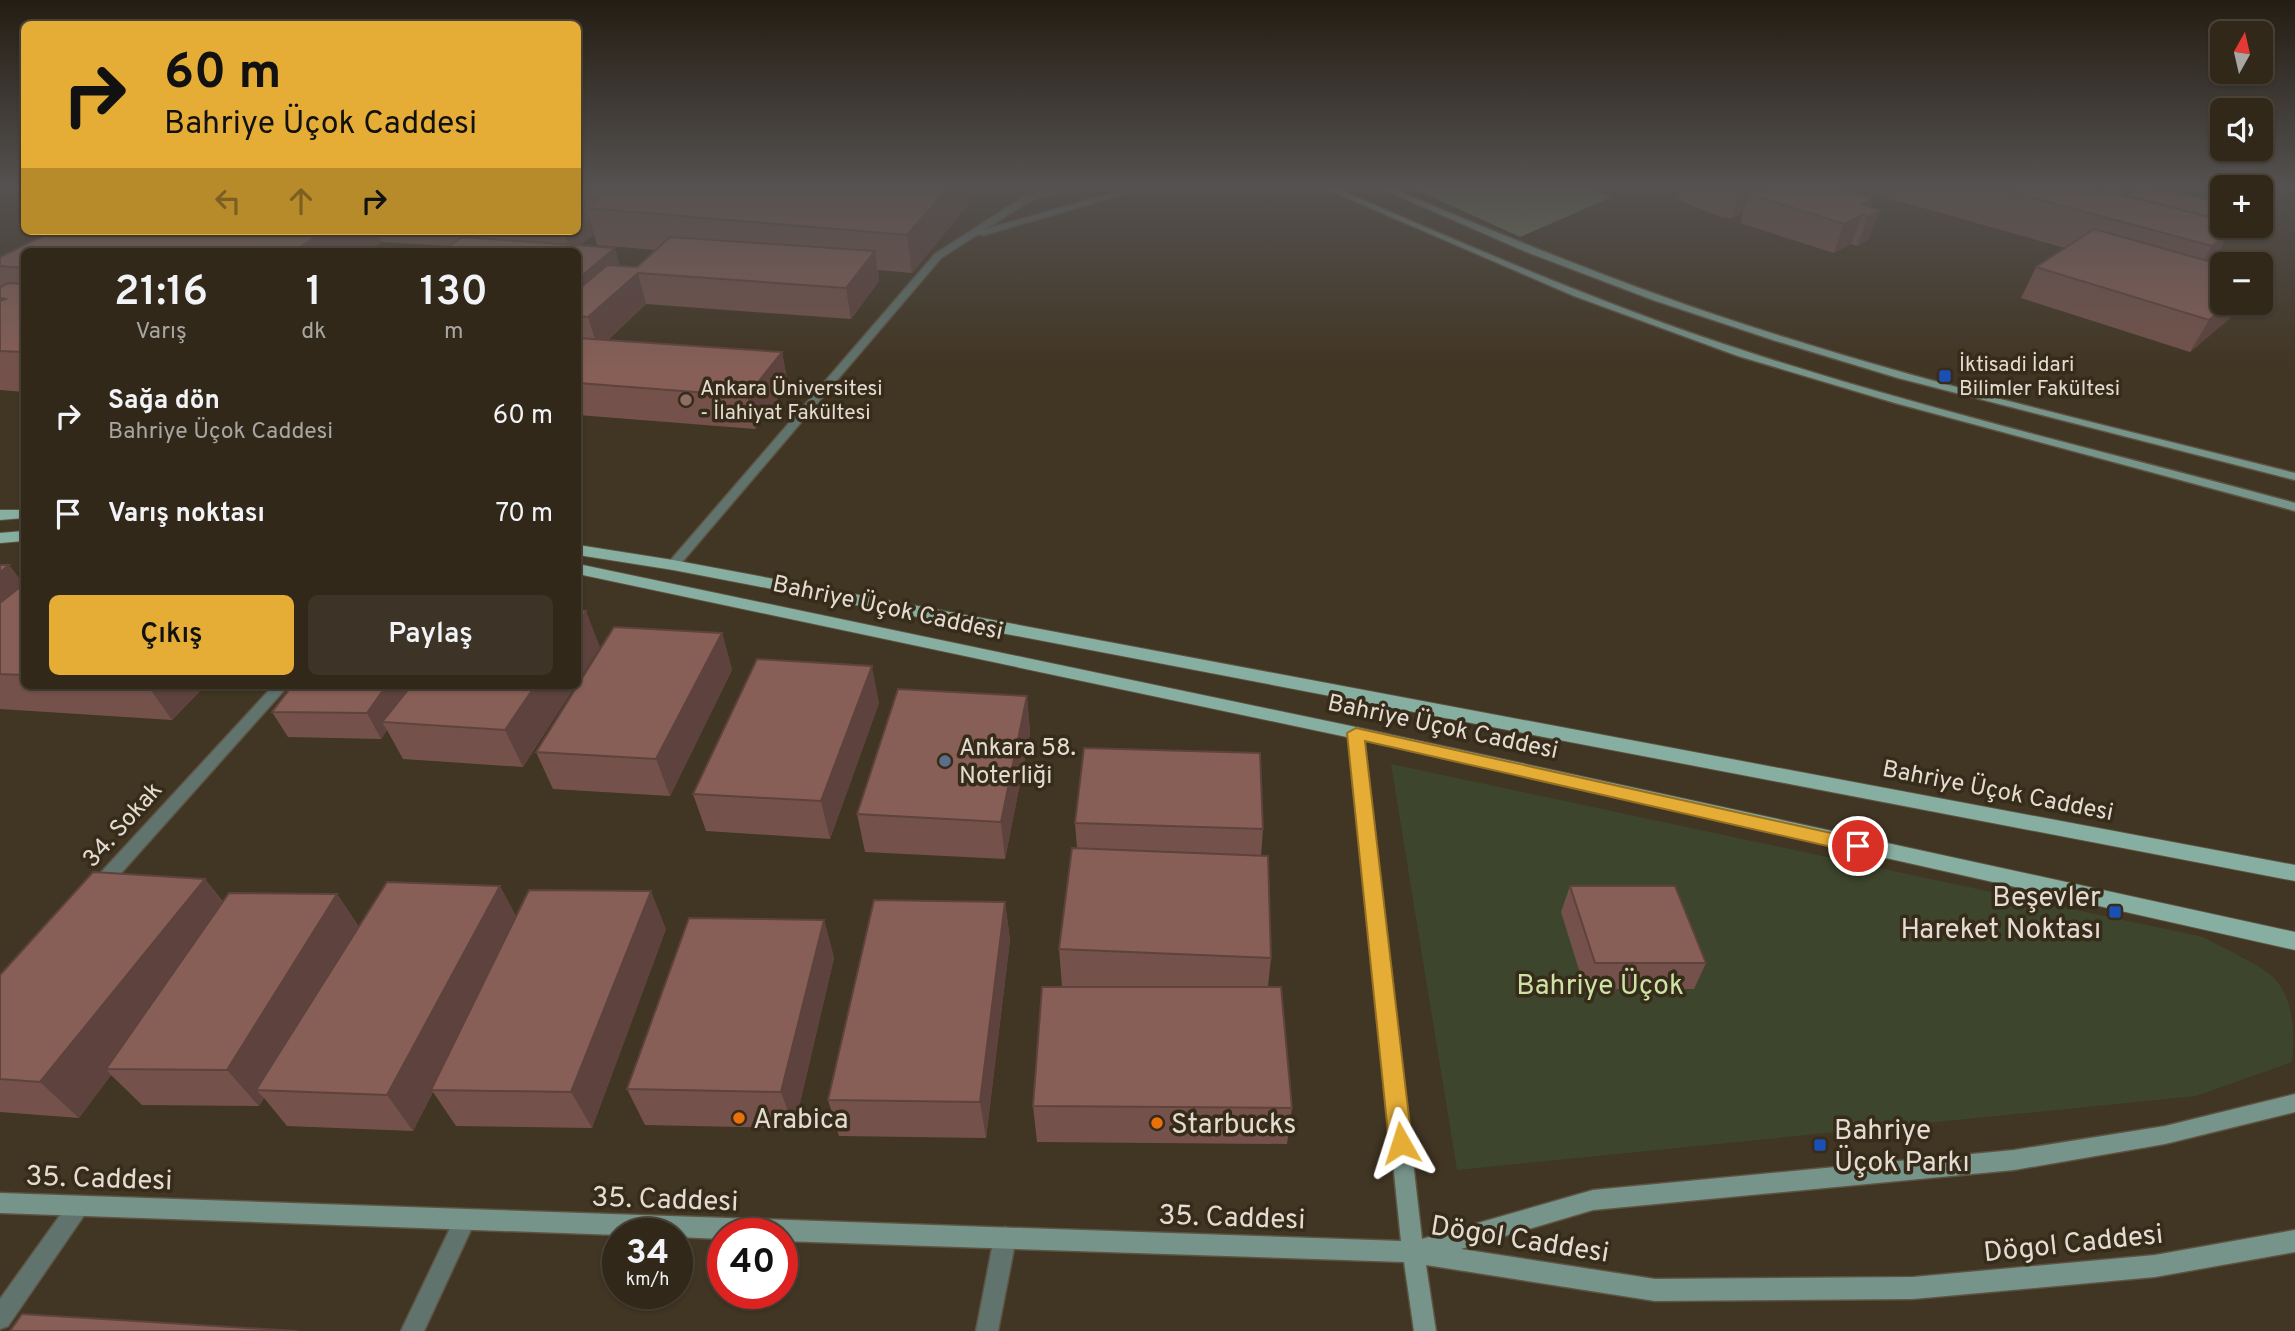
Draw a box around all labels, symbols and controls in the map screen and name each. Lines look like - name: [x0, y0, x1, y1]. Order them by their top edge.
- north arrow: [2210, 21, 2273, 84]
- map controls: [2210, 21, 2273, 315]
- text: 60 m: [164, 44, 282, 106]
- icon: right: [49, 49, 140, 140]
- button: sound: [2210, 98, 2273, 161]
- text: Bahriye Üçok Caddesi: [164, 105, 477, 145]
- button: +: [2210, 175, 2273, 238]
- icon: left: [209, 182, 247, 220]
- icon: ahead: [282, 182, 320, 220]
- icon: right: [355, 182, 393, 220]
- button: −: [2210, 252, 2273, 315]
- text: 21:16: [114, 267, 208, 320]
- text: 1: [306, 267, 322, 320]
- text: 130: [419, 267, 488, 320]
- text: Varış: [135, 318, 187, 347]
- text: dk: [301, 318, 326, 347]
- text: m: [444, 318, 463, 347]
- place label: İktisadi İdari Bilimler Fakültesi: [1959, 352, 2120, 403]
- marker: İktisadi İdari Bilimler Fakültesi: [1937, 368, 1953, 384]
- place label: Ankara Üniversitesi - İlahiyat Fakültesi: [700, 376, 883, 427]
- text: Sağa dön: [108, 385, 220, 418]
- marker: Ankara Üniversitesi - İlahiyat Fakültesi: [678, 392, 694, 408]
- icon: right: [49, 397, 87, 435]
- text: 60 m: [493, 400, 553, 433]
- text: Bahriye Üçok Caddesi: [108, 418, 333, 447]
- icon: arrive: [49, 495, 87, 533]
- text: Varış noktası: [108, 498, 265, 531]
- text: 70 m: [495, 498, 553, 531]
- street label: Bahriye Üçok Caddesi: [770, 568, 1006, 648]
- button: Çıkış: [49, 595, 294, 675]
- button: Paylaş: [308, 595, 553, 675]
- street label: Bahriye Üçok Caddesi: [1325, 687, 1561, 767]
- place label: Ankara 58. Noterliği: [959, 734, 1076, 792]
- marker: Ankara 58. Noterliği: [937, 753, 953, 769]
- street label: Bahriye Üçok Caddesi: [1879, 753, 2116, 829]
- street label: 34. Sokak: [77, 776, 170, 874]
- pin: [1828, 816, 1888, 876]
- icon: arrive: [1839, 827, 1877, 865]
- place label: Beşevler Hareket Noktası: [1901, 881, 2101, 949]
- marker: Beşevler Hareket Noktası: [2107, 904, 2123, 920]
- park label: Bahriye Üçok: [1516, 967, 1684, 1005]
- place label: Arabica: [753, 1103, 848, 1139]
- position arrow: [1364, 1106, 1438, 1180]
- place label: Starbucks: [1171, 1108, 1296, 1144]
- marker: Arabica: [731, 1110, 747, 1126]
- place label: Bahriye Üçok Parkı: [1834, 1114, 1970, 1182]
- marker: Starbucks: [1149, 1115, 1165, 1131]
- marker: Bahriye Üçok Parkı: [1812, 1137, 1828, 1153]
- street label: 35. Caddesi: [25, 1159, 173, 1201]
- street label: 35. Caddesi: [591, 1180, 739, 1222]
- street label: 35. Caddesi: [1158, 1198, 1306, 1240]
- street label: Dögol Caddesi: [1428, 1209, 1611, 1273]
- speed limit sign: 40: [707, 1218, 798, 1309]
- street label: Dögol Caddesi: [1982, 1218, 2165, 1272]
- text: 34: [626, 1232, 669, 1276]
- text: km/h: [626, 1269, 669, 1292]

